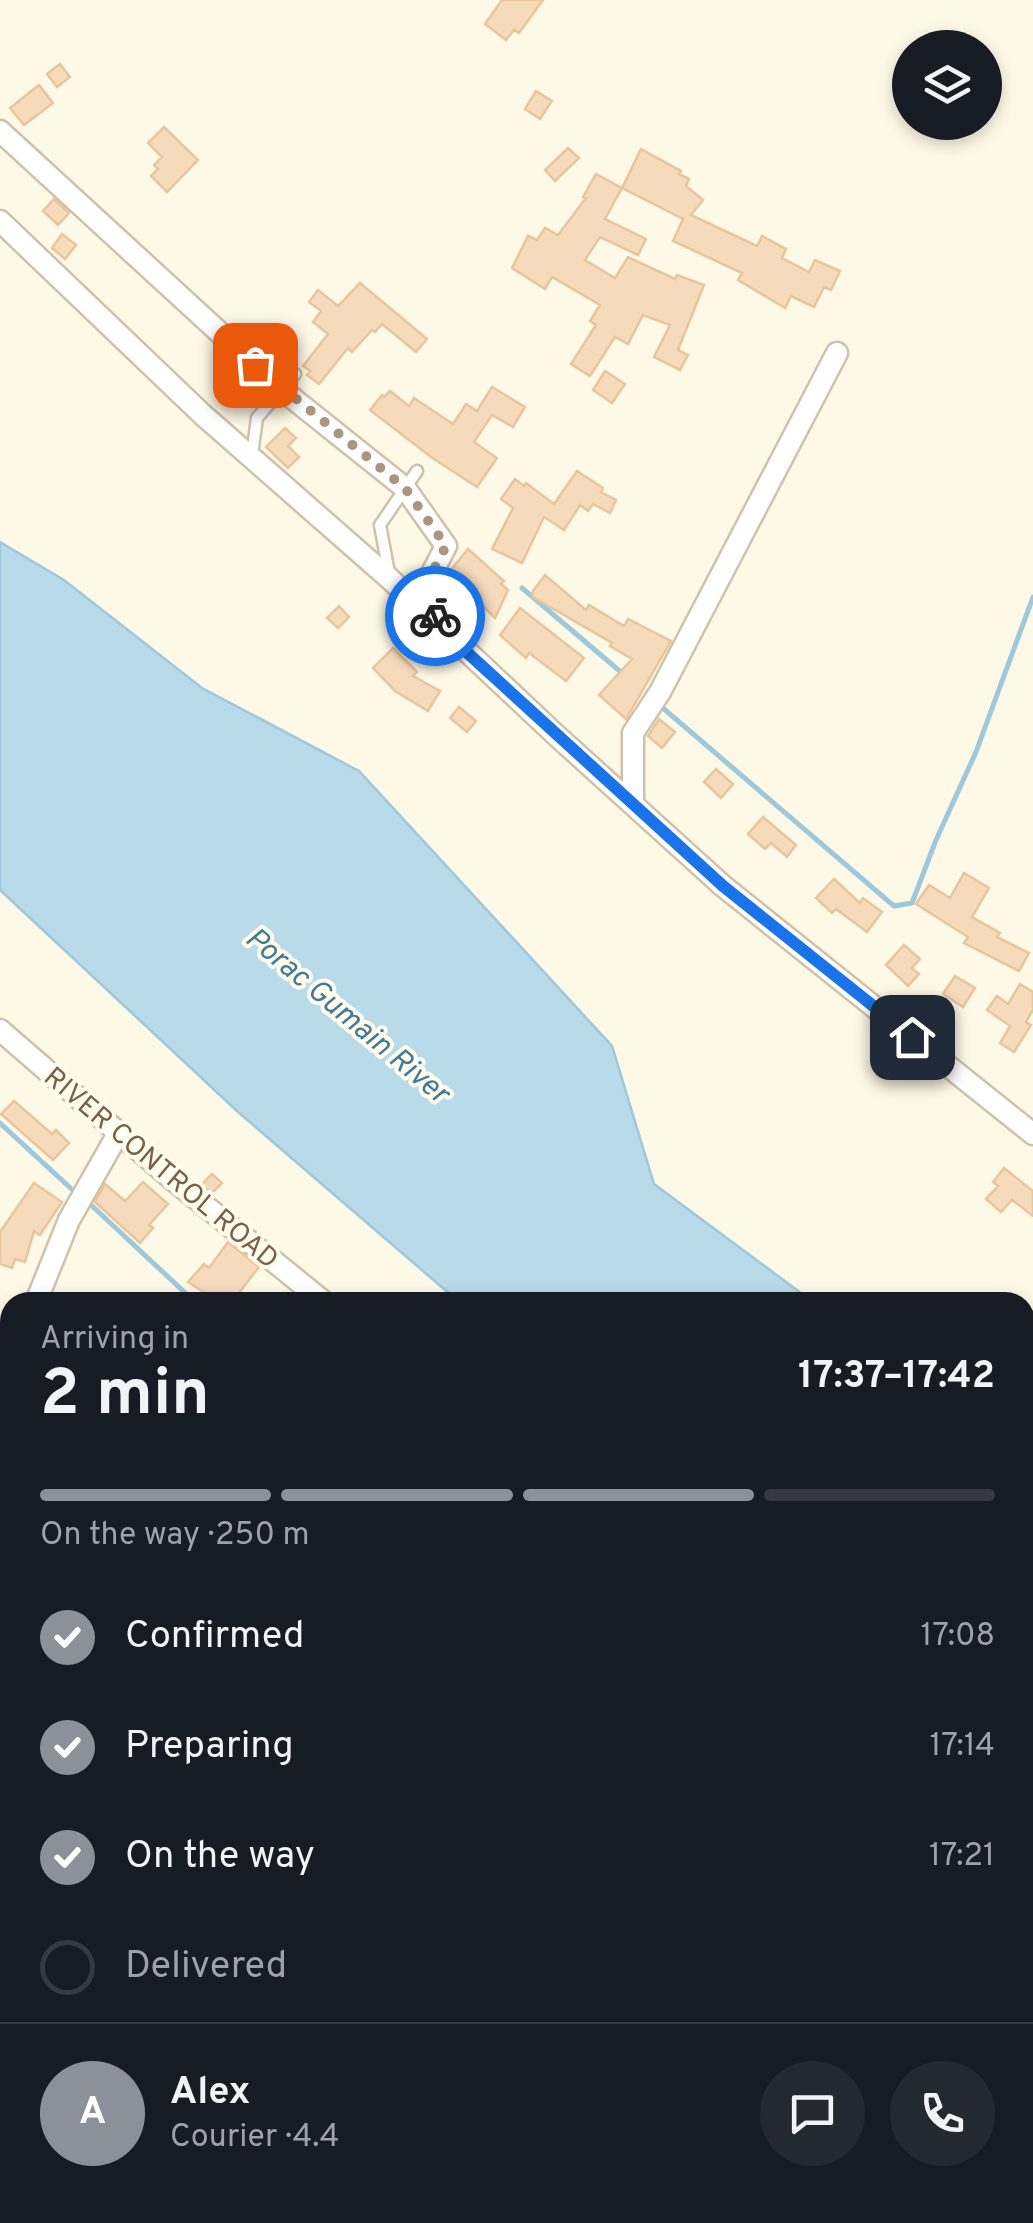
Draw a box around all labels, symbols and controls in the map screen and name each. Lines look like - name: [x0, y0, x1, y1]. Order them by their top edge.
- map controls: [892, 30, 1002, 140]
- button: layers: [892, 30, 1002, 140]
- pin: [213, 323, 298, 408]
- icon: bag: [228, 338, 283, 393]
- courier: [385, 566, 485, 666]
- icon: bike: [408, 589, 463, 644]
- water label: Porac Gumain River: [237, 921, 458, 1115]
- pin: [870, 995, 955, 1080]
- icon: home: [885, 1010, 940, 1065]
- street label: RIVER CONTROL ROAD: [35, 1060, 285, 1278]
- text: Arriving in: [40, 1320, 189, 1360]
- text: 17:37–17:42: [798, 1353, 995, 1402]
- text: 2 min: [40, 1356, 210, 1438]
- text: On the way · 250 m: [40, 1516, 310, 1556]
- icon: check: [40, 1610, 95, 1665]
- text: Confirmed: [125, 1613, 304, 1662]
- text: 17:08: [920, 1617, 995, 1657]
- icon: check: [40, 1720, 95, 1775]
- text: Preparing: [125, 1723, 294, 1772]
- text: 17:14: [929, 1727, 995, 1767]
- icon: check: [40, 1830, 95, 1885]
- text: On the way: [125, 1833, 315, 1882]
- text: 17:21: [929, 1837, 995, 1877]
- text: Delivered: [125, 1943, 287, 1992]
- button: chat: [760, 2061, 865, 2166]
- button: phone: [890, 2061, 995, 2166]
- text: Alex: [170, 2069, 250, 2118]
- text: A: [79, 2089, 106, 2138]
- text: Courier · 4.4: [170, 2118, 339, 2158]

